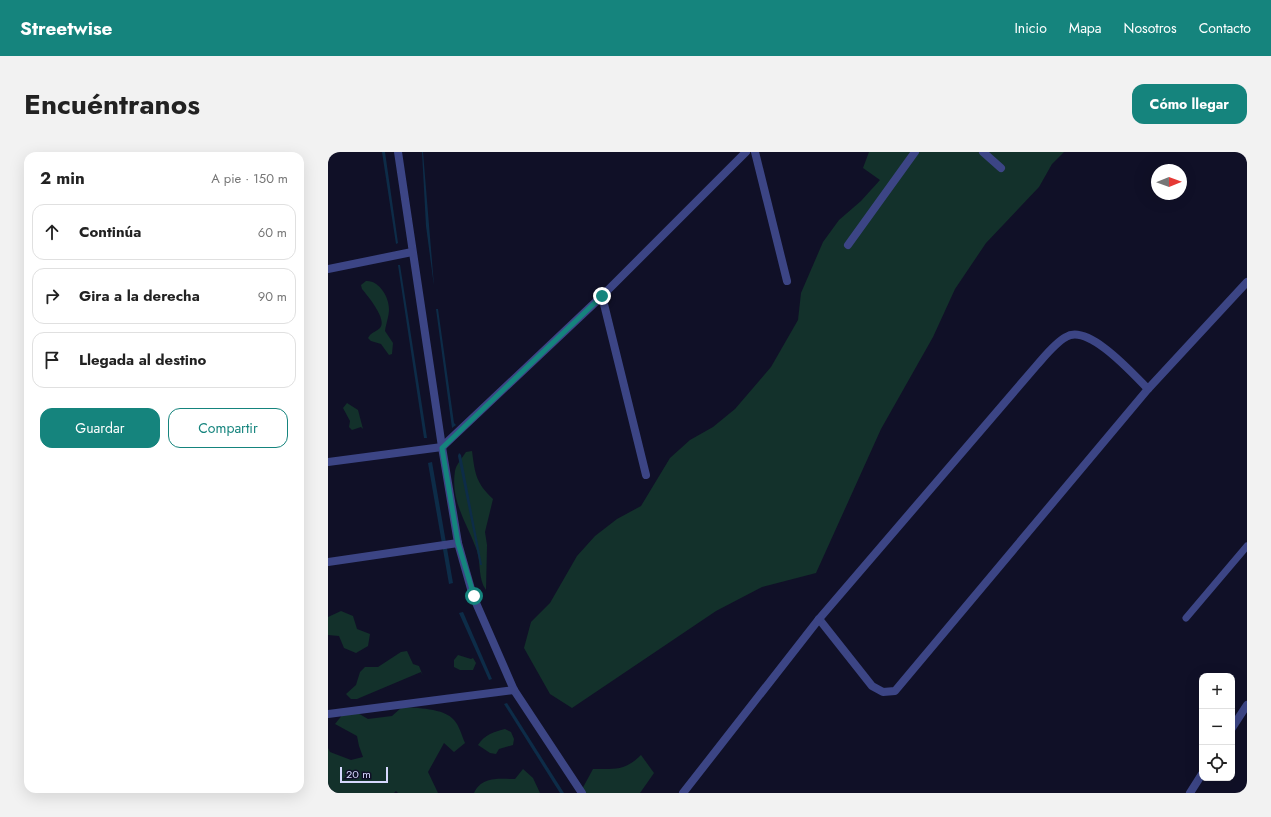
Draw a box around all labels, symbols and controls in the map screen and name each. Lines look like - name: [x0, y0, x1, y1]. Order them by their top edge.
- text: Streetwise: [20, 15, 113, 42]
- text: Inicio: [1014, 18, 1047, 38]
- text: Mapa: [1069, 18, 1102, 38]
- text: Nosotros: [1124, 18, 1177, 38]
- text: Contacto: [1199, 18, 1251, 38]
- text: Encuéntranos: [24, 84, 200, 125]
- button: Cómo llegar: [1132, 84, 1247, 124]
- north arrow: [1151, 164, 1187, 200]
- text: 2 min: [40, 166, 85, 190]
- text: A pie · 150 m: [211, 169, 288, 188]
- icon: ahead: [41, 221, 63, 243]
- text: Continúa: [79, 221, 141, 243]
- text: 60 m: [258, 223, 287, 242]
- icon: right: [41, 285, 63, 307]
- text: Gira a la derecha: [79, 285, 200, 307]
- text: 90 m: [258, 287, 287, 306]
- route end: [593, 287, 611, 305]
- icon: arrive: [41, 349, 63, 371]
- text: Llegada al destino: [79, 349, 206, 371]
- button: Guardar: [40, 408, 160, 448]
- button: Compartir: [168, 408, 288, 448]
- route start: [465, 587, 483, 605]
- map controls: [1199, 673, 1235, 781]
- button: +: [1199, 673, 1235, 709]
- button: −: [1199, 709, 1235, 745]
- button: locate: [1199, 745, 1235, 781]
- scale bar: [340, 765, 388, 784]
- text: 20 m: [346, 766, 371, 782]

